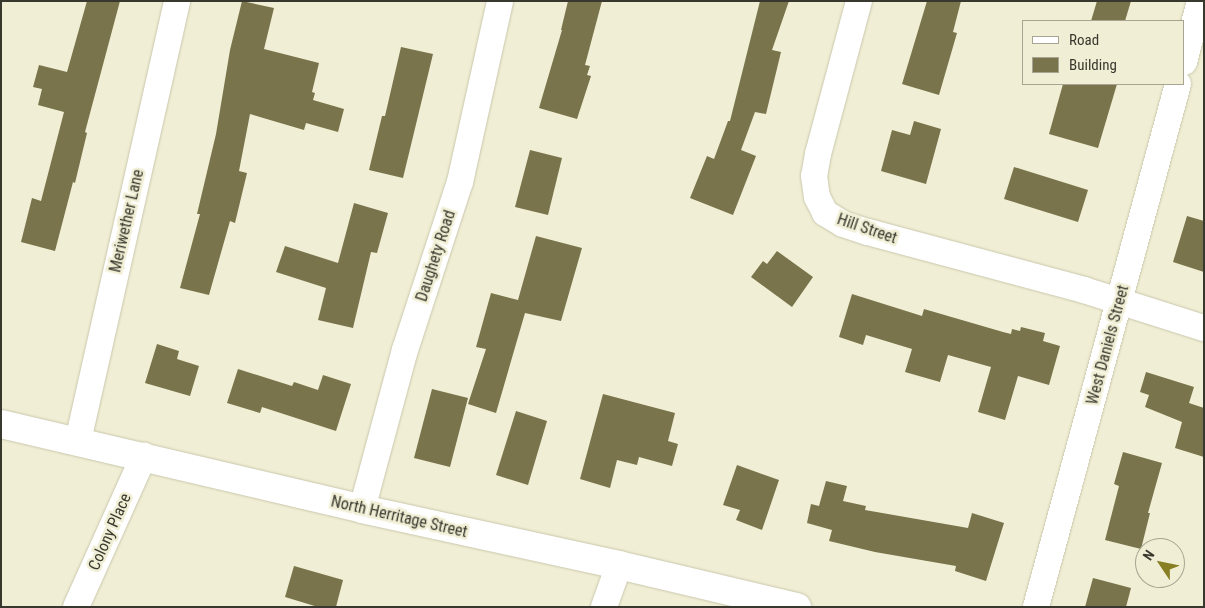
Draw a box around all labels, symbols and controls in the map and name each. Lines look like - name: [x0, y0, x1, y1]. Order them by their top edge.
- legend: [1022, 20, 1185, 85]
- text: Road: [1069, 31, 1099, 49]
- text: Building: [1069, 56, 1117, 74]
- street label: Meriwether Lane: [106, 168, 148, 274]
- street label: Daughety Road: [412, 208, 460, 304]
- street label: Hill Street: [835, 210, 899, 248]
- street label: West Daniels Street: [1083, 283, 1133, 407]
- street label: Colony Place: [85, 491, 135, 573]
- street label: North Herritage Street: [329, 492, 469, 542]
- north arrow: [1135, 538, 1185, 588]
- text: N: [1139, 547, 1157, 563]

